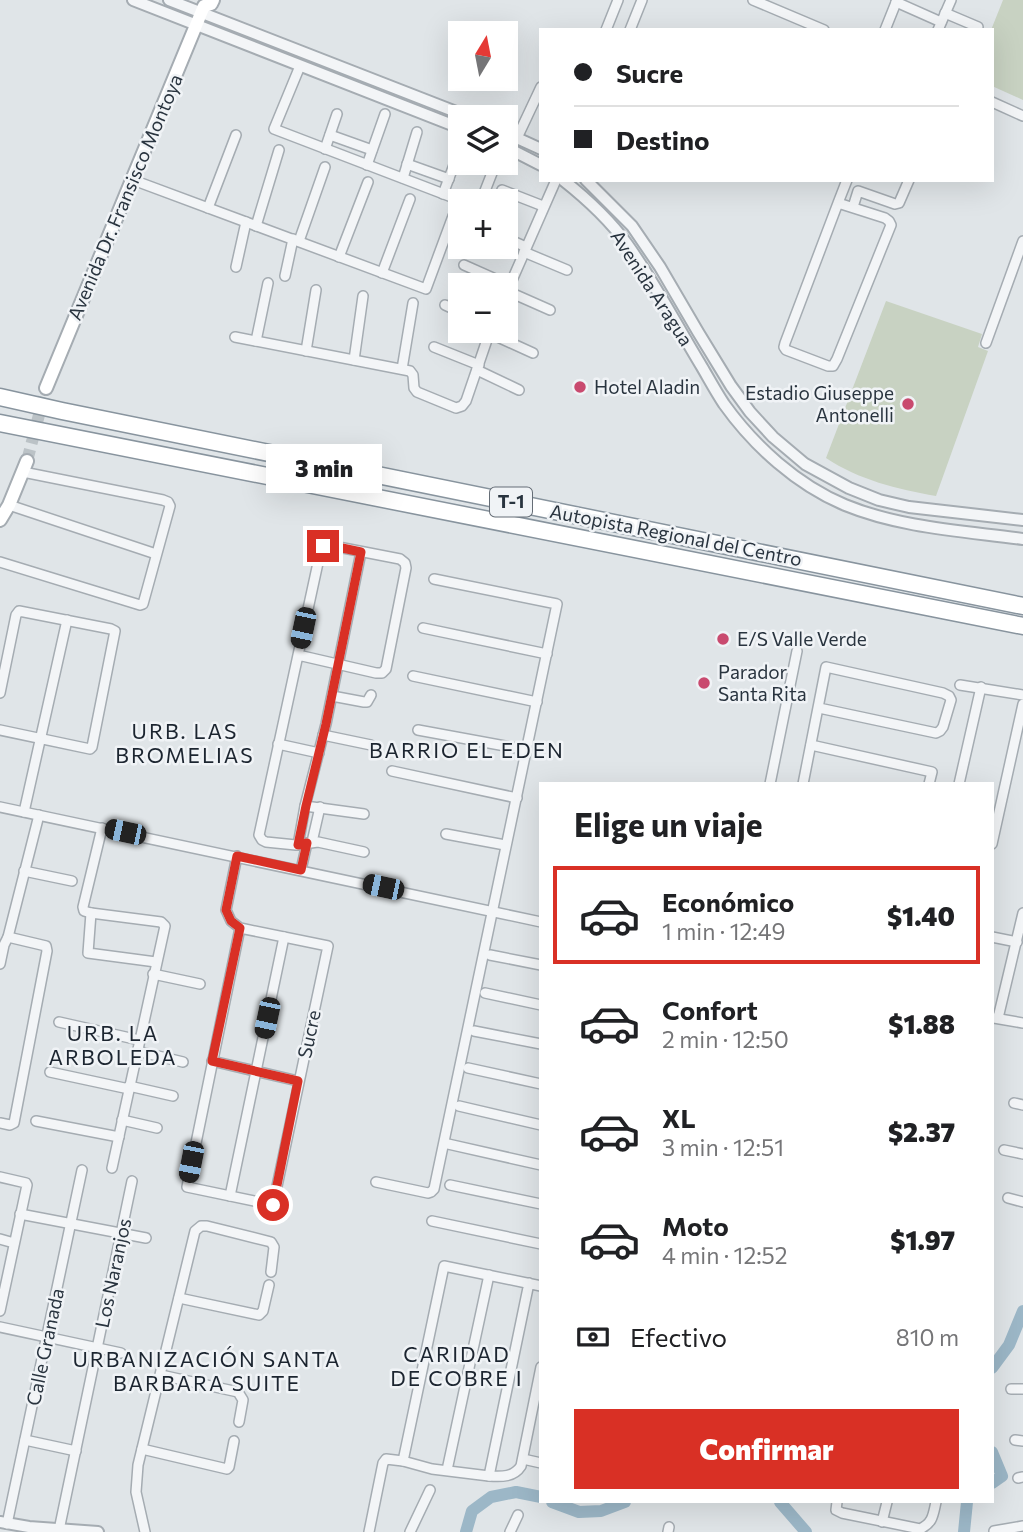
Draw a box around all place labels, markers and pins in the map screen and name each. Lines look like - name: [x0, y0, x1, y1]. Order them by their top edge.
- place label: Hotel Aladin: [594, 375, 700, 398]
- marker: Hotel Aladin: [572, 379, 588, 395]
- place label: Estadio Giuseppe Antonelli: [745, 381, 894, 426]
- marker: Estadio Giuseppe Antonelli: [900, 396, 916, 412]
- place label: E/S Valle Verde: [737, 627, 867, 650]
- marker: E/S Valle Verde: [715, 631, 731, 647]
- place label: Parador Santa Rita: [718, 660, 807, 705]
- marker: Parador Santa Rita: [696, 675, 712, 691]

